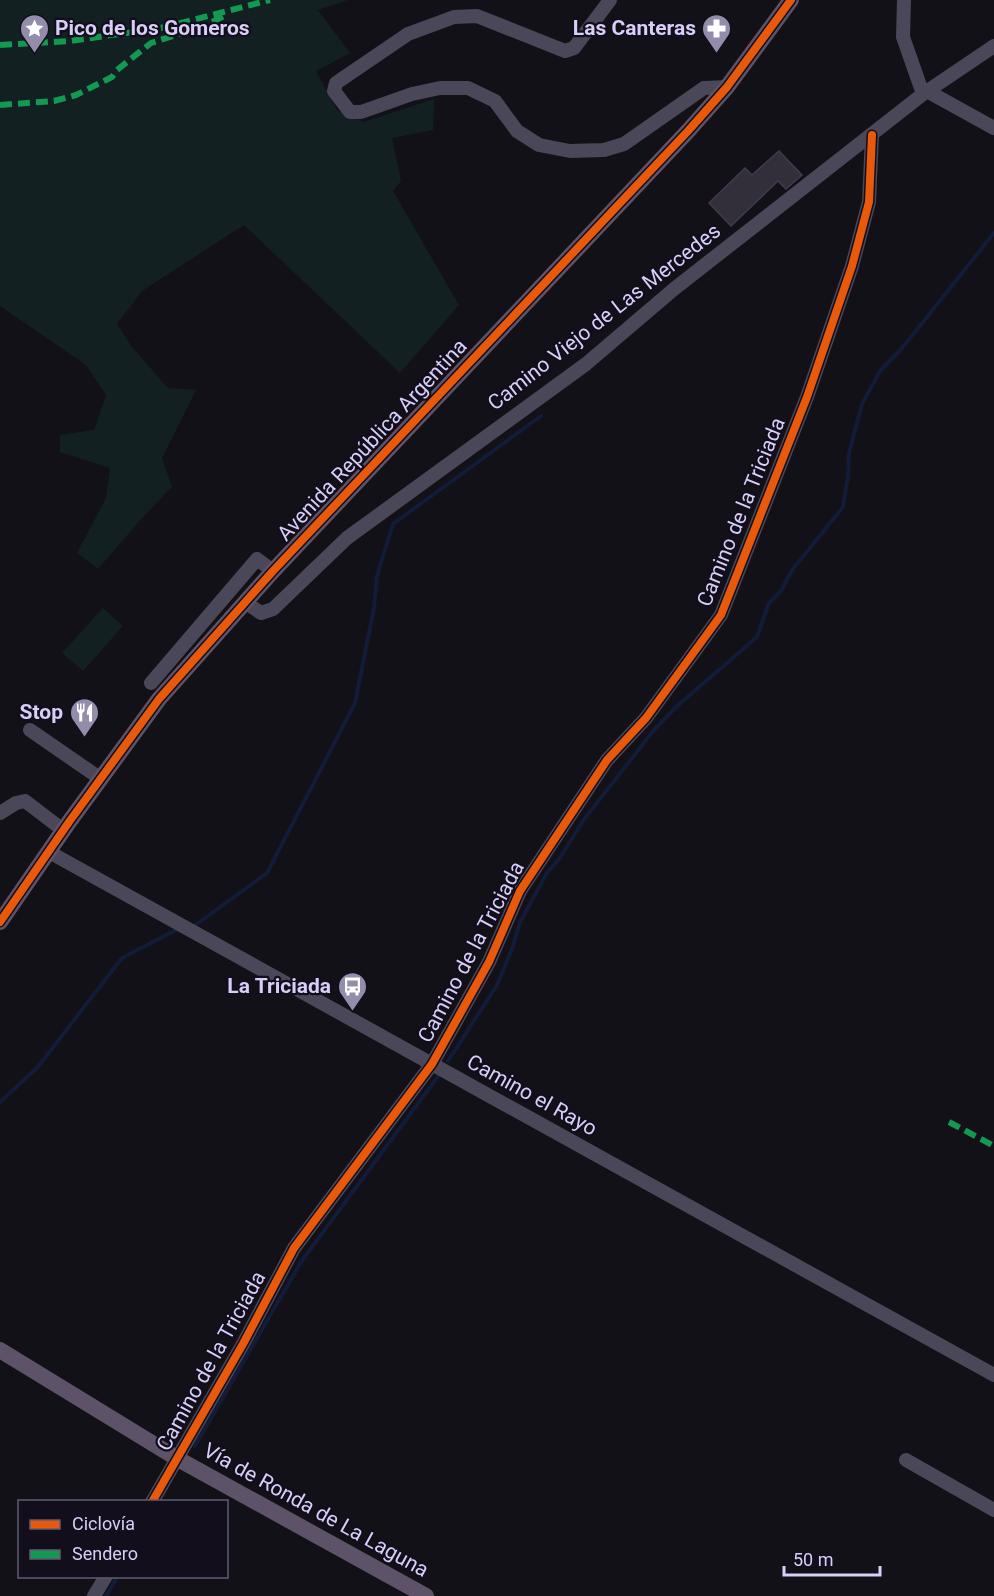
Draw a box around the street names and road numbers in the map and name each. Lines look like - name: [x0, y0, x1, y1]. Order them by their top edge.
- street label: Camino Viejo de Las Mercedes: [483, 219, 725, 415]
- street label: Avenida República Argentina: [272, 334, 472, 546]
- street label: Camino de la Triciada: [692, 414, 790, 610]
- street label: Camino de la Triciada: [413, 857, 529, 1047]
- street label: Camino el Rayo: [463, 1049, 601, 1141]
- street label: Camino de la Triciada: [152, 1267, 270, 1455]
- street label: Vía de Ronda de La Laguna: [199, 1438, 433, 1582]

